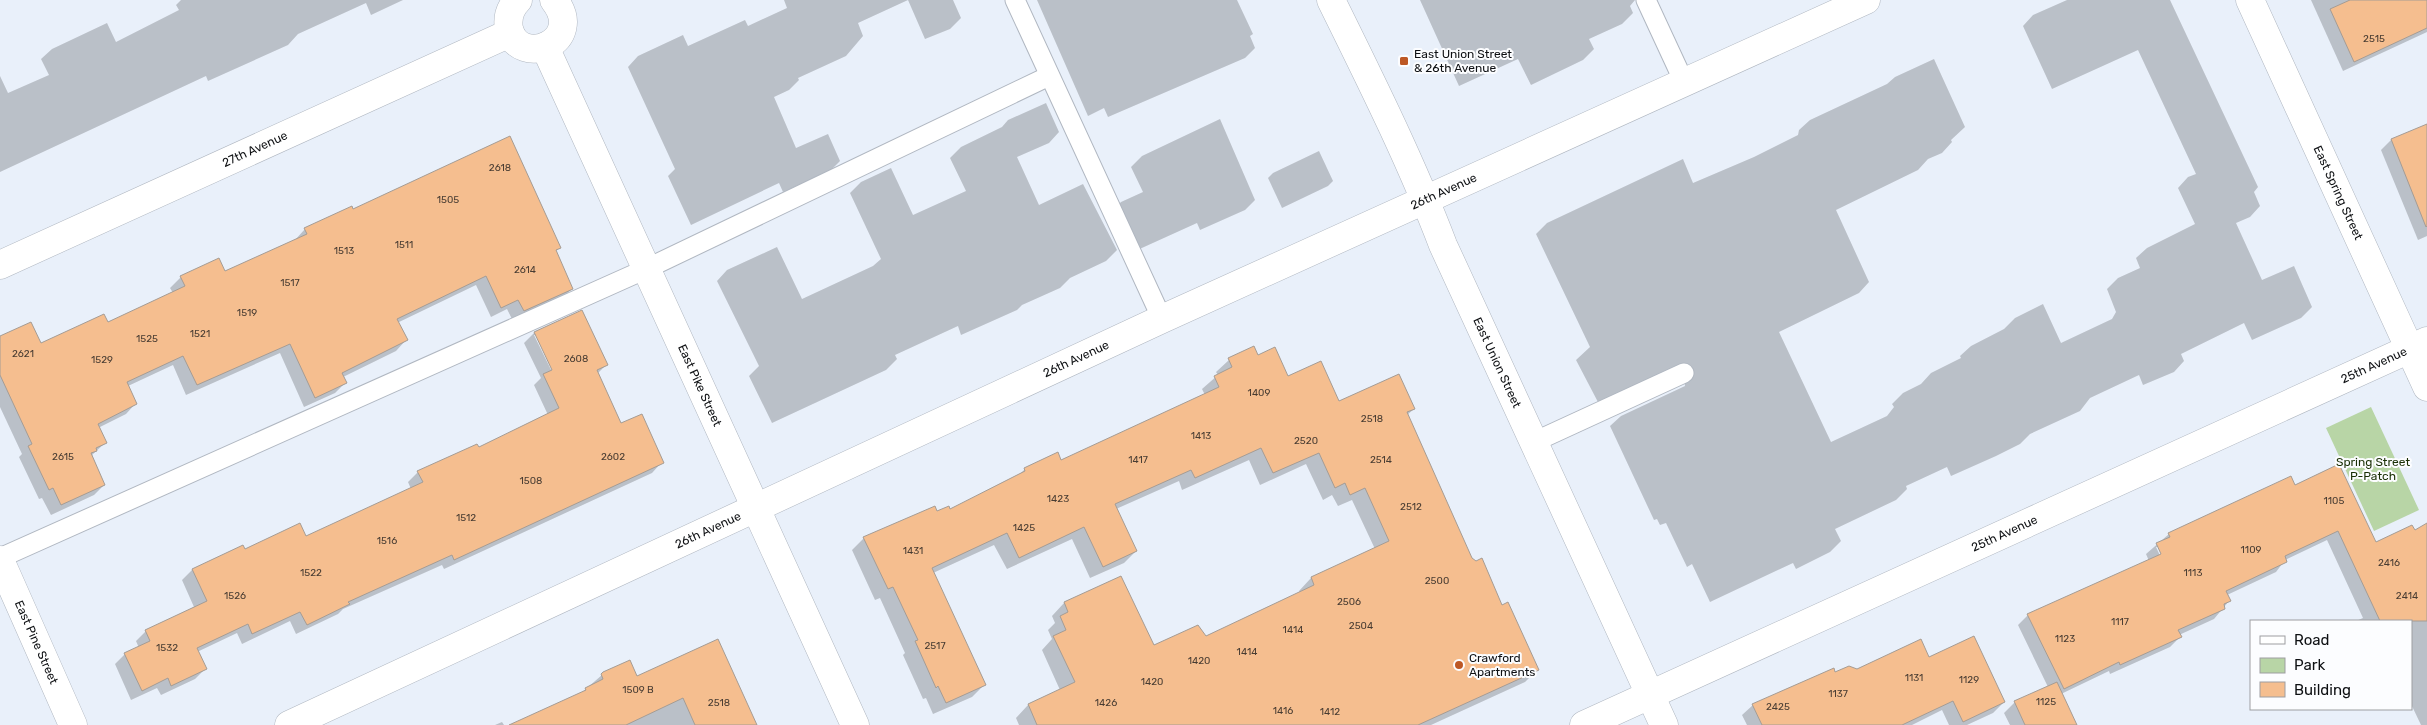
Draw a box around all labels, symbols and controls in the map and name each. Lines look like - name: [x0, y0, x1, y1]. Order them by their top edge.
- house number: 2515: [2363, 33, 2385, 45]
- place label: East Union Street & 26th Avenue: [1414, 47, 1512, 75]
- marker: East Union Street & 26th Avenue: [1398, 55, 1410, 67]
- street label: 27th Avenue: [220, 128, 290, 170]
- street label: East Spring Street: [2311, 144, 2366, 242]
- house number: 2618: [489, 162, 511, 174]
- street label: 26th Avenue: [1408, 170, 1479, 212]
- house number: 1505: [437, 194, 459, 206]
- house number: 1511: [395, 239, 413, 251]
- house number: 1513: [334, 245, 354, 257]
- house number: 2614: [514, 264, 536, 276]
- house number: 1517: [280, 277, 300, 289]
- house number: 1519: [237, 307, 257, 319]
- street label: East Union Street: [1470, 315, 1524, 410]
- house number: 1521: [190, 328, 210, 340]
- house number: 1525: [136, 333, 158, 345]
- street label: 26th Avenue: [1041, 338, 1111, 380]
- street label: East Pike Street: [675, 342, 725, 429]
- street label: 25th Avenue: [2339, 344, 2409, 386]
- house number: 2621: [12, 348, 34, 360]
- house number: 2608: [564, 353, 588, 365]
- house number: 1529: [91, 354, 113, 366]
- house number: 1409: [1248, 387, 1270, 399]
- house number: 2518: [1361, 413, 1383, 425]
- house number: 1413: [1191, 430, 1211, 442]
- house number: 2520: [1294, 435, 1318, 447]
- house number: 2615: [52, 451, 74, 463]
- house number: 2602: [601, 451, 625, 463]
- house number: 1417: [1128, 454, 1148, 466]
- house number: 2514: [1370, 454, 1392, 466]
- park label: Spring Street P-Patch: [2336, 455, 2410, 483]
- house number: 1508: [520, 475, 542, 487]
- house number: 1423: [1047, 493, 1069, 505]
- house number: 1105: [2324, 495, 2344, 507]
- house number: 2512: [1400, 501, 1422, 513]
- street label: 26th Avenue: [673, 509, 743, 552]
- house number: 1512: [456, 512, 476, 524]
- street label: 25th Avenue: [1969, 512, 2040, 555]
- house number: 1425: [1013, 522, 1035, 534]
- house number: 1516: [377, 535, 397, 547]
- house number: 1109: [2241, 544, 2261, 556]
- house number: 1431: [903, 545, 923, 557]
- house number: 2416: [2378, 557, 2400, 569]
- house number: 1522: [300, 567, 322, 579]
- house number: 1113: [2184, 567, 2202, 579]
- house number: 2500: [1425, 575, 1449, 587]
- house number: 1526: [224, 590, 246, 602]
- house number: 2414: [2396, 590, 2418, 602]
- house number: 2506: [1337, 596, 1361, 608]
- street label: East Pine Street: [12, 598, 61, 687]
- house number: 1117: [2111, 616, 2129, 628]
- house number: 2504: [1349, 620, 1373, 632]
- legend: [2250, 620, 2412, 710]
- house number: 1414: [1283, 624, 1303, 636]
- text: Road: [2294, 631, 2330, 649]
- house number: 1123: [2055, 633, 2075, 645]
- house number: 2517: [924, 640, 946, 652]
- house number: 1532: [156, 642, 178, 654]
- house number: 1414: [1237, 646, 1257, 658]
- place label: Crawford Apartments: [1469, 651, 1535, 679]
- house number: 1420: [1188, 655, 1210, 667]
- text: Park: [2294, 656, 2325, 674]
- marker: Crawford Apartments: [1453, 659, 1465, 671]
- house number: 1131: [1905, 672, 1923, 684]
- house number: 1129: [1959, 674, 1979, 686]
- house number: 1420: [1141, 676, 1163, 688]
- text: Building: [2294, 681, 2351, 699]
- house number: 1509 B: [622, 684, 654, 696]
- house number: 1137: [1828, 688, 1848, 700]
- house number: 1125: [2036, 696, 2056, 708]
- house number: 2518: [708, 697, 730, 709]
- house number: 1426: [1095, 697, 1117, 709]
- house number: 2425: [1766, 701, 1790, 713]
- house number: 1416: [1273, 705, 1293, 717]
- house number: 1412: [1320, 706, 1340, 718]

